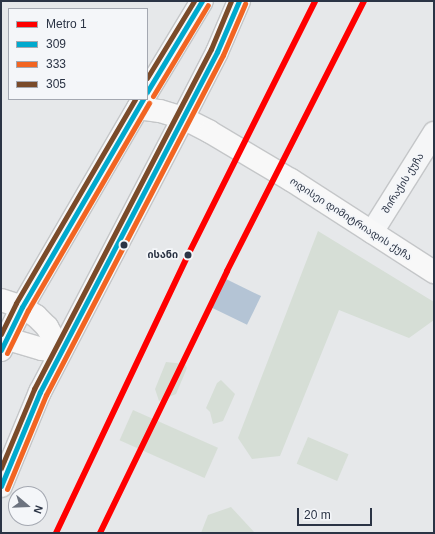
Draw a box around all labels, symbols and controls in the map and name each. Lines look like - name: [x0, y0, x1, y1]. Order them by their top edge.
- legend: [8, 8, 148, 100]
- text: Metro 1: [46, 17, 87, 31]
- text: 309: [46, 37, 66, 51]
- text: 333: [46, 57, 66, 71]
- text: 305: [46, 77, 66, 91]
- street label: შირაქის ქუჩა: [380, 151, 426, 215]
- street label: ოდისეი დიმიტრიადის ქუჩა: [288, 175, 414, 263]
- unlabelled marker: [119, 240, 129, 250]
- marker: ისანი: [181, 248, 195, 262]
- place label: ისანი: [148, 249, 178, 261]
- north arrow: [8, 486, 48, 526]
- scale bar: [299, 500, 374, 526]
- text: N: [31, 504, 45, 515]
- text: 20 m: [304, 508, 331, 522]

